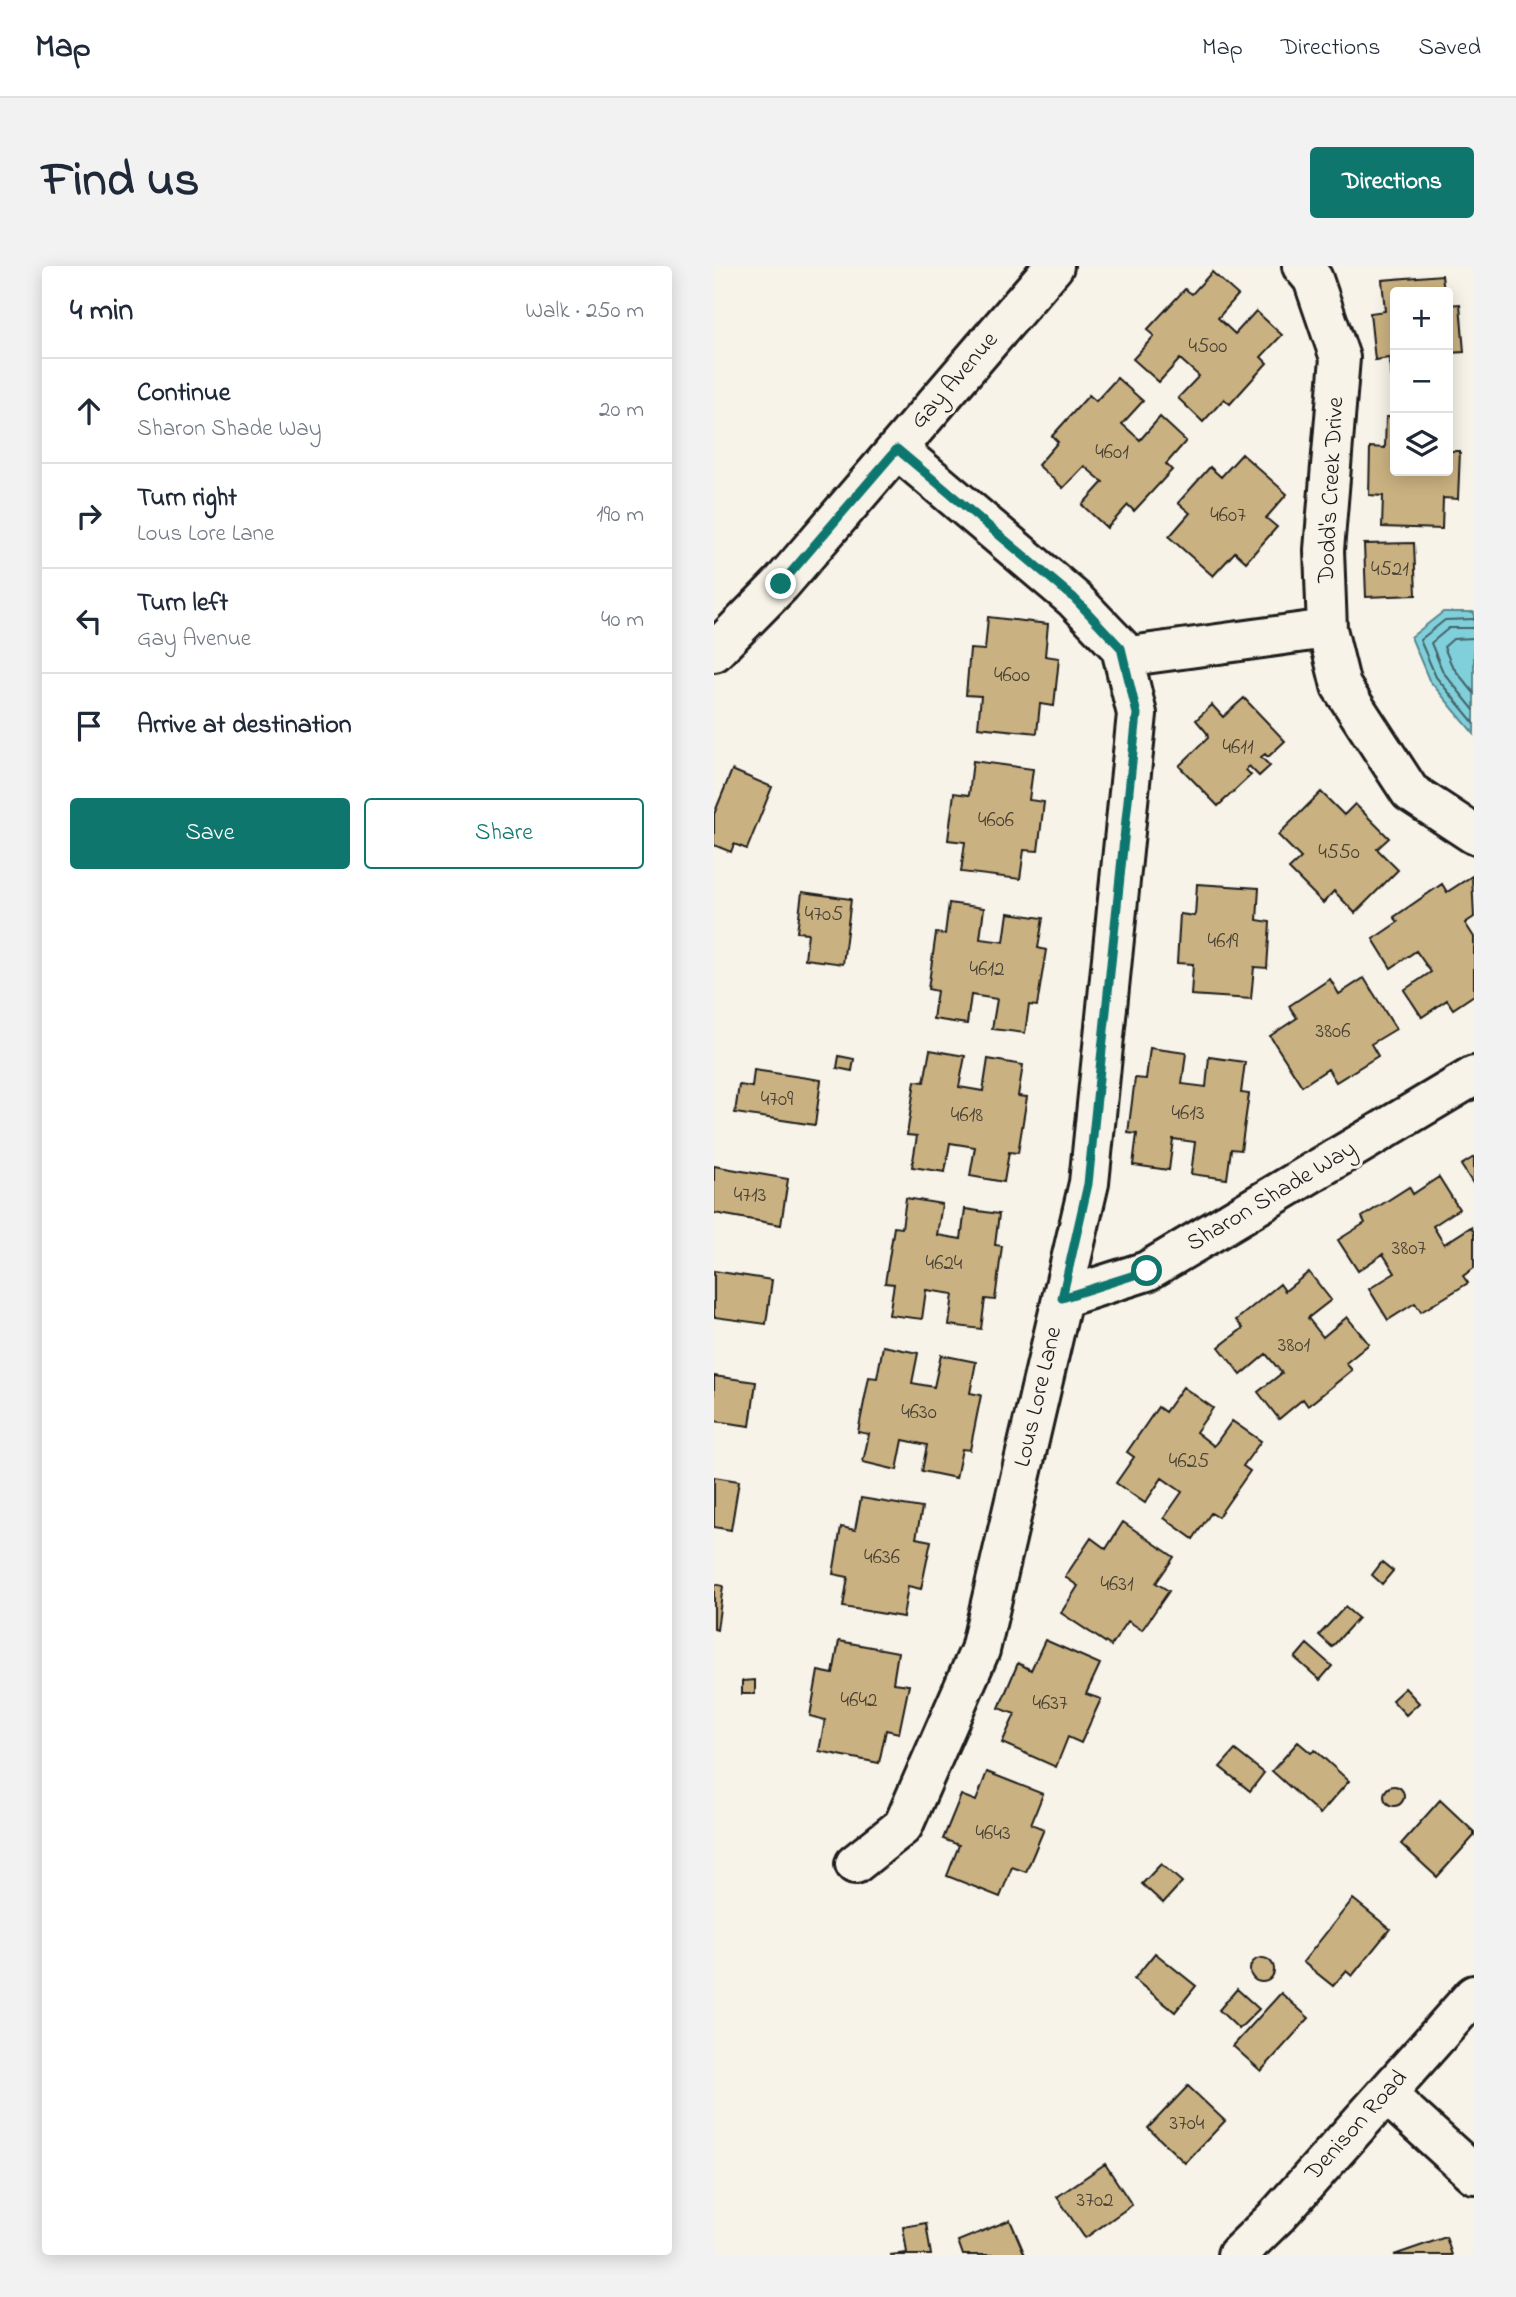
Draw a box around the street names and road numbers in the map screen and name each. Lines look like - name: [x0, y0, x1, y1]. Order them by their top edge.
- street label: Gay Avenue: [903, 324, 1008, 438]
- street label: Dodd's Creek Drive: [1310, 396, 1354, 585]
- street label: Sharon Shade Way: [1181, 1132, 1364, 1262]
- street label: Lous Lore Lane: [1006, 1323, 1072, 1471]
- street label: Denison Road: [1297, 2062, 1417, 2190]

